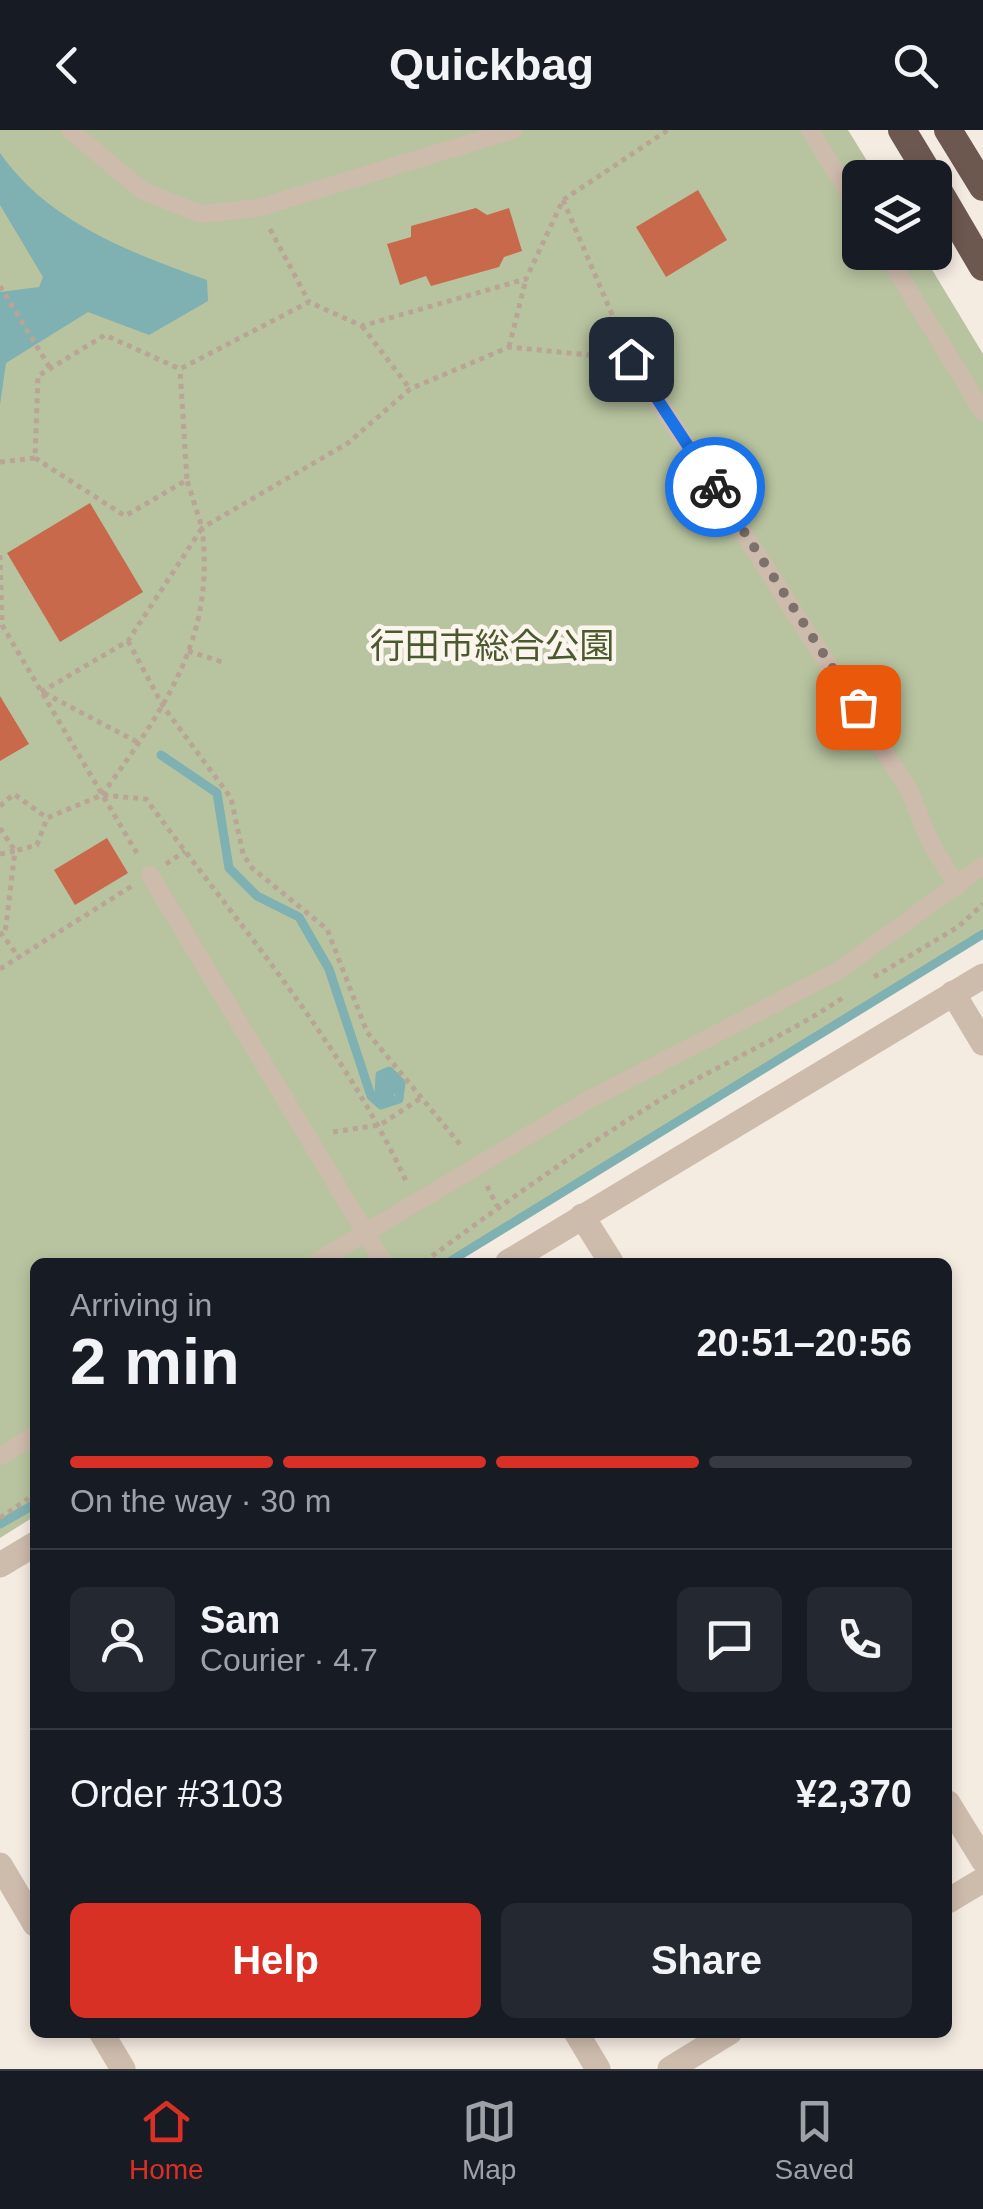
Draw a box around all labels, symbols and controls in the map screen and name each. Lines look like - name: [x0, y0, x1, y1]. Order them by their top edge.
- icon: back: [40, 38, 95, 93]
- icon: search: [888, 38, 943, 93]
- text: Quickbag: [389, 39, 594, 90]
- map controls: [842, 160, 952, 270]
- button: layers: [842, 160, 952, 270]
- pin: [589, 317, 674, 402]
- icon: home: [604, 332, 659, 387]
- courier: [665, 437, 765, 537]
- icon: bike: [688, 460, 743, 515]
- park label: 行田市総合公園: [369, 626, 615, 665]
- pin: [816, 665, 901, 750]
- icon: bag: [831, 680, 886, 735]
- text: Arriving in: [70, 1287, 212, 1323]
- text: 20:51–20:56: [696, 1322, 912, 1364]
- text: 2 min: [70, 1325, 240, 1398]
- text: On the way · 30 m: [70, 1483, 331, 1519]
- button: person: [70, 1587, 175, 1692]
- button: chat: [677, 1587, 782, 1692]
- button: phone: [807, 1587, 912, 1692]
- text: Sam: [200, 1599, 280, 1641]
- text: Courier · 4.7: [200, 1642, 378, 1678]
- text: Order #3103: [70, 1773, 283, 1815]
- text: ¥2,370: [796, 1773, 912, 1815]
- button: Help: [70, 1903, 481, 2018]
- button: Share: [501, 1903, 912, 2018]
- tab: Home: [129, 2094, 204, 2186]
- tab: Map: [462, 2094, 517, 2186]
- tab: Saved: [775, 2094, 854, 2186]

